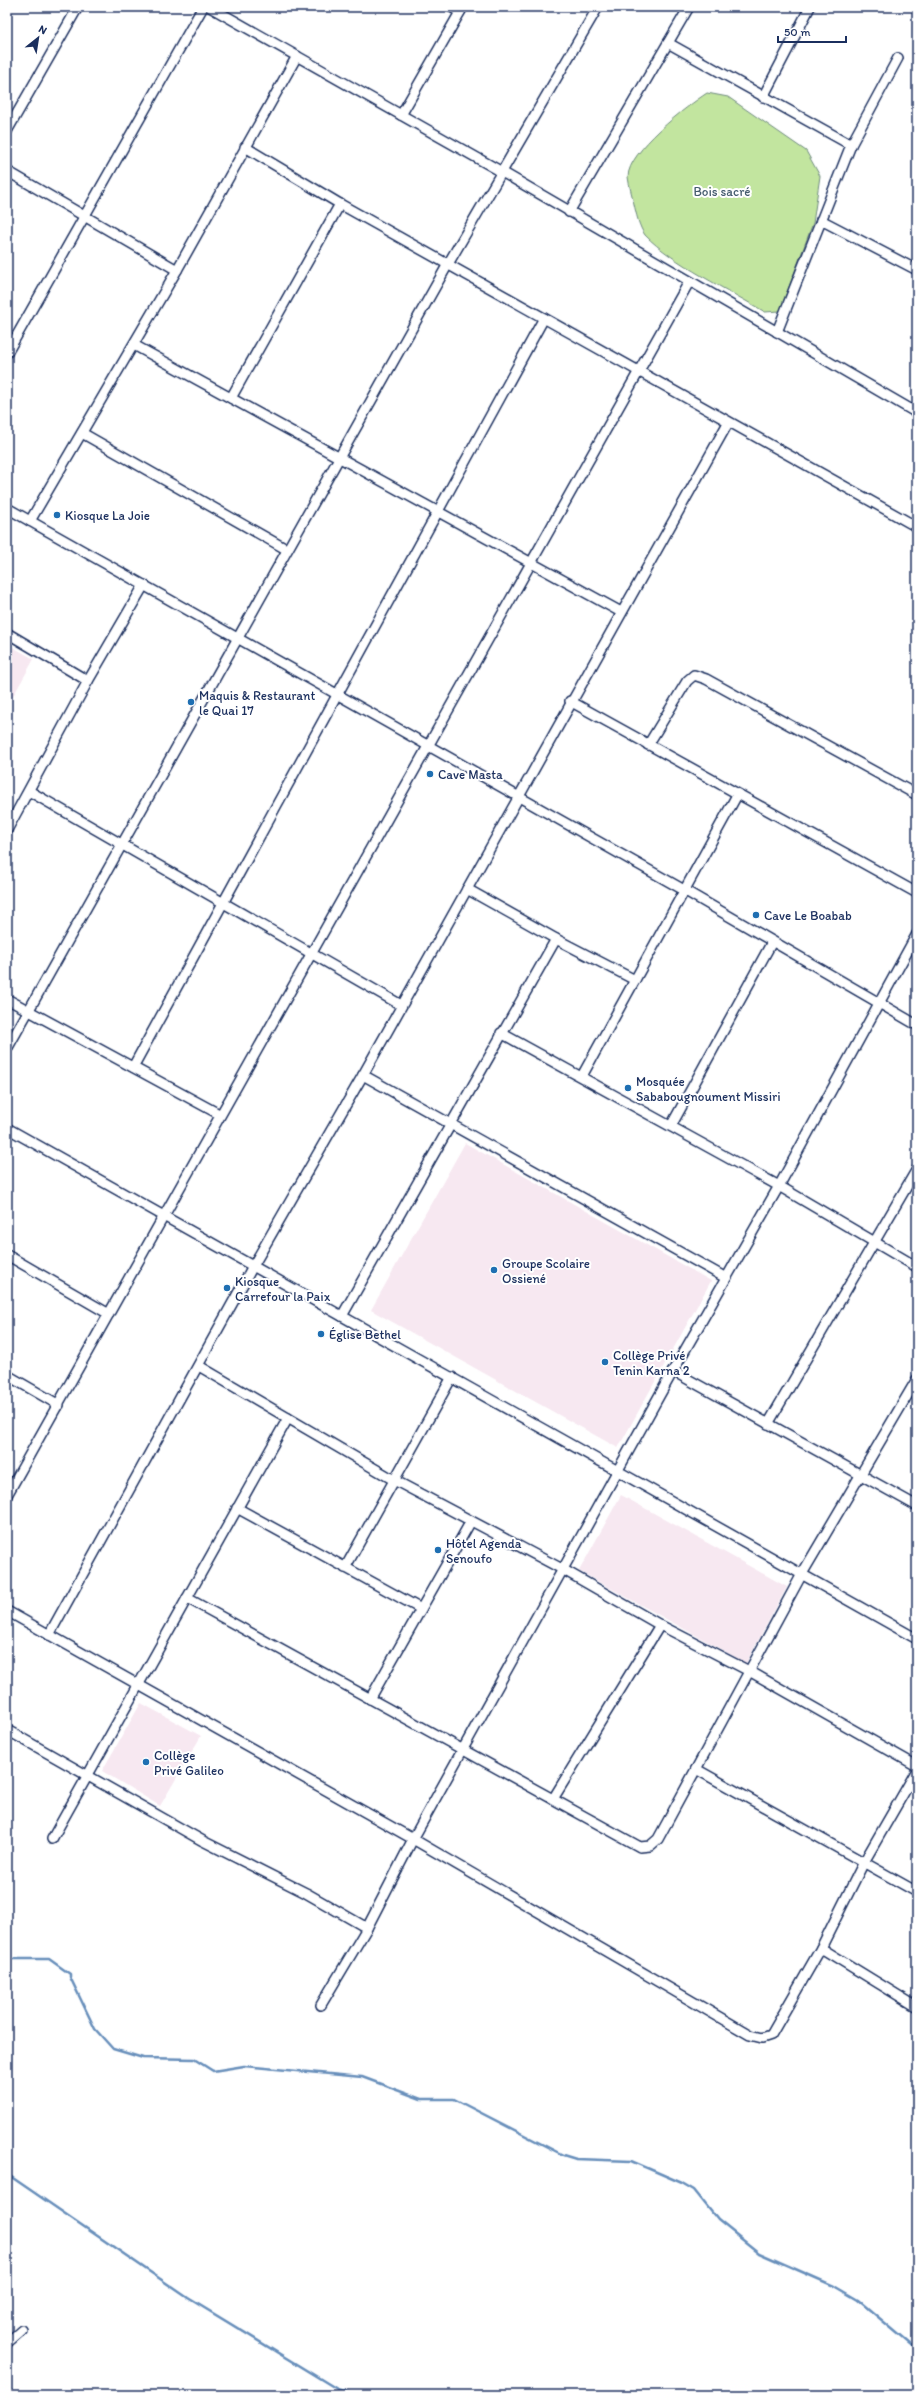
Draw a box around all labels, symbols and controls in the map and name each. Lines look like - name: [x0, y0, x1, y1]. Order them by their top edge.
- north arrow: [18, 18, 58, 58]
- scale bar: [778, 18, 846, 44]
- text: N: [36, 22, 49, 37]
- text: 50 m: [784, 25, 810, 39]
- park label: Bois sacré: [693, 184, 751, 199]
- place label: Kiosque La Joie: [65, 508, 150, 523]
- marker: Kiosque La Joie: [52, 510, 62, 520]
- place label: Maquis & Restaurant le Quai 17: [199, 688, 315, 718]
- marker: Maquis & Restaurant le Quai 17: [186, 697, 196, 707]
- place label: Cave Masta: [438, 767, 503, 782]
- marker: Cave Masta: [425, 769, 435, 779]
- place label: Cave Le Boabab: [764, 908, 852, 923]
- marker: Cave Le Boabab: [751, 910, 761, 920]
- place label: Mosquée Sababougnoument Missiri: [636, 1074, 780, 1104]
- marker: Mosquée Sababougnoument Missiri: [623, 1083, 633, 1093]
- place label: Groupe Scolaire Ossiené: [502, 1256, 590, 1286]
- marker: Groupe Scolaire Ossiené: [489, 1265, 499, 1275]
- place label: Kiosque Carrefour la Paix: [235, 1274, 331, 1304]
- marker: Kiosque Carrefour la Paix: [222, 1283, 232, 1293]
- place label: Église Bethel: [329, 1327, 401, 1342]
- marker: Église Bethel: [316, 1329, 326, 1339]
- place label: Collège Privé Tenin Karna 2: [613, 1348, 690, 1378]
- marker: Collège Privé Tenin Karna 2: [600, 1357, 610, 1367]
- place label: Hôtel Agenda Senoufo: [446, 1536, 522, 1566]
- marker: Hôtel Agenda Senoufo: [433, 1545, 443, 1555]
- place label: Collège Privé Galileo: [154, 1748, 224, 1778]
- marker: Collège Privé Galileo: [141, 1757, 151, 1767]

